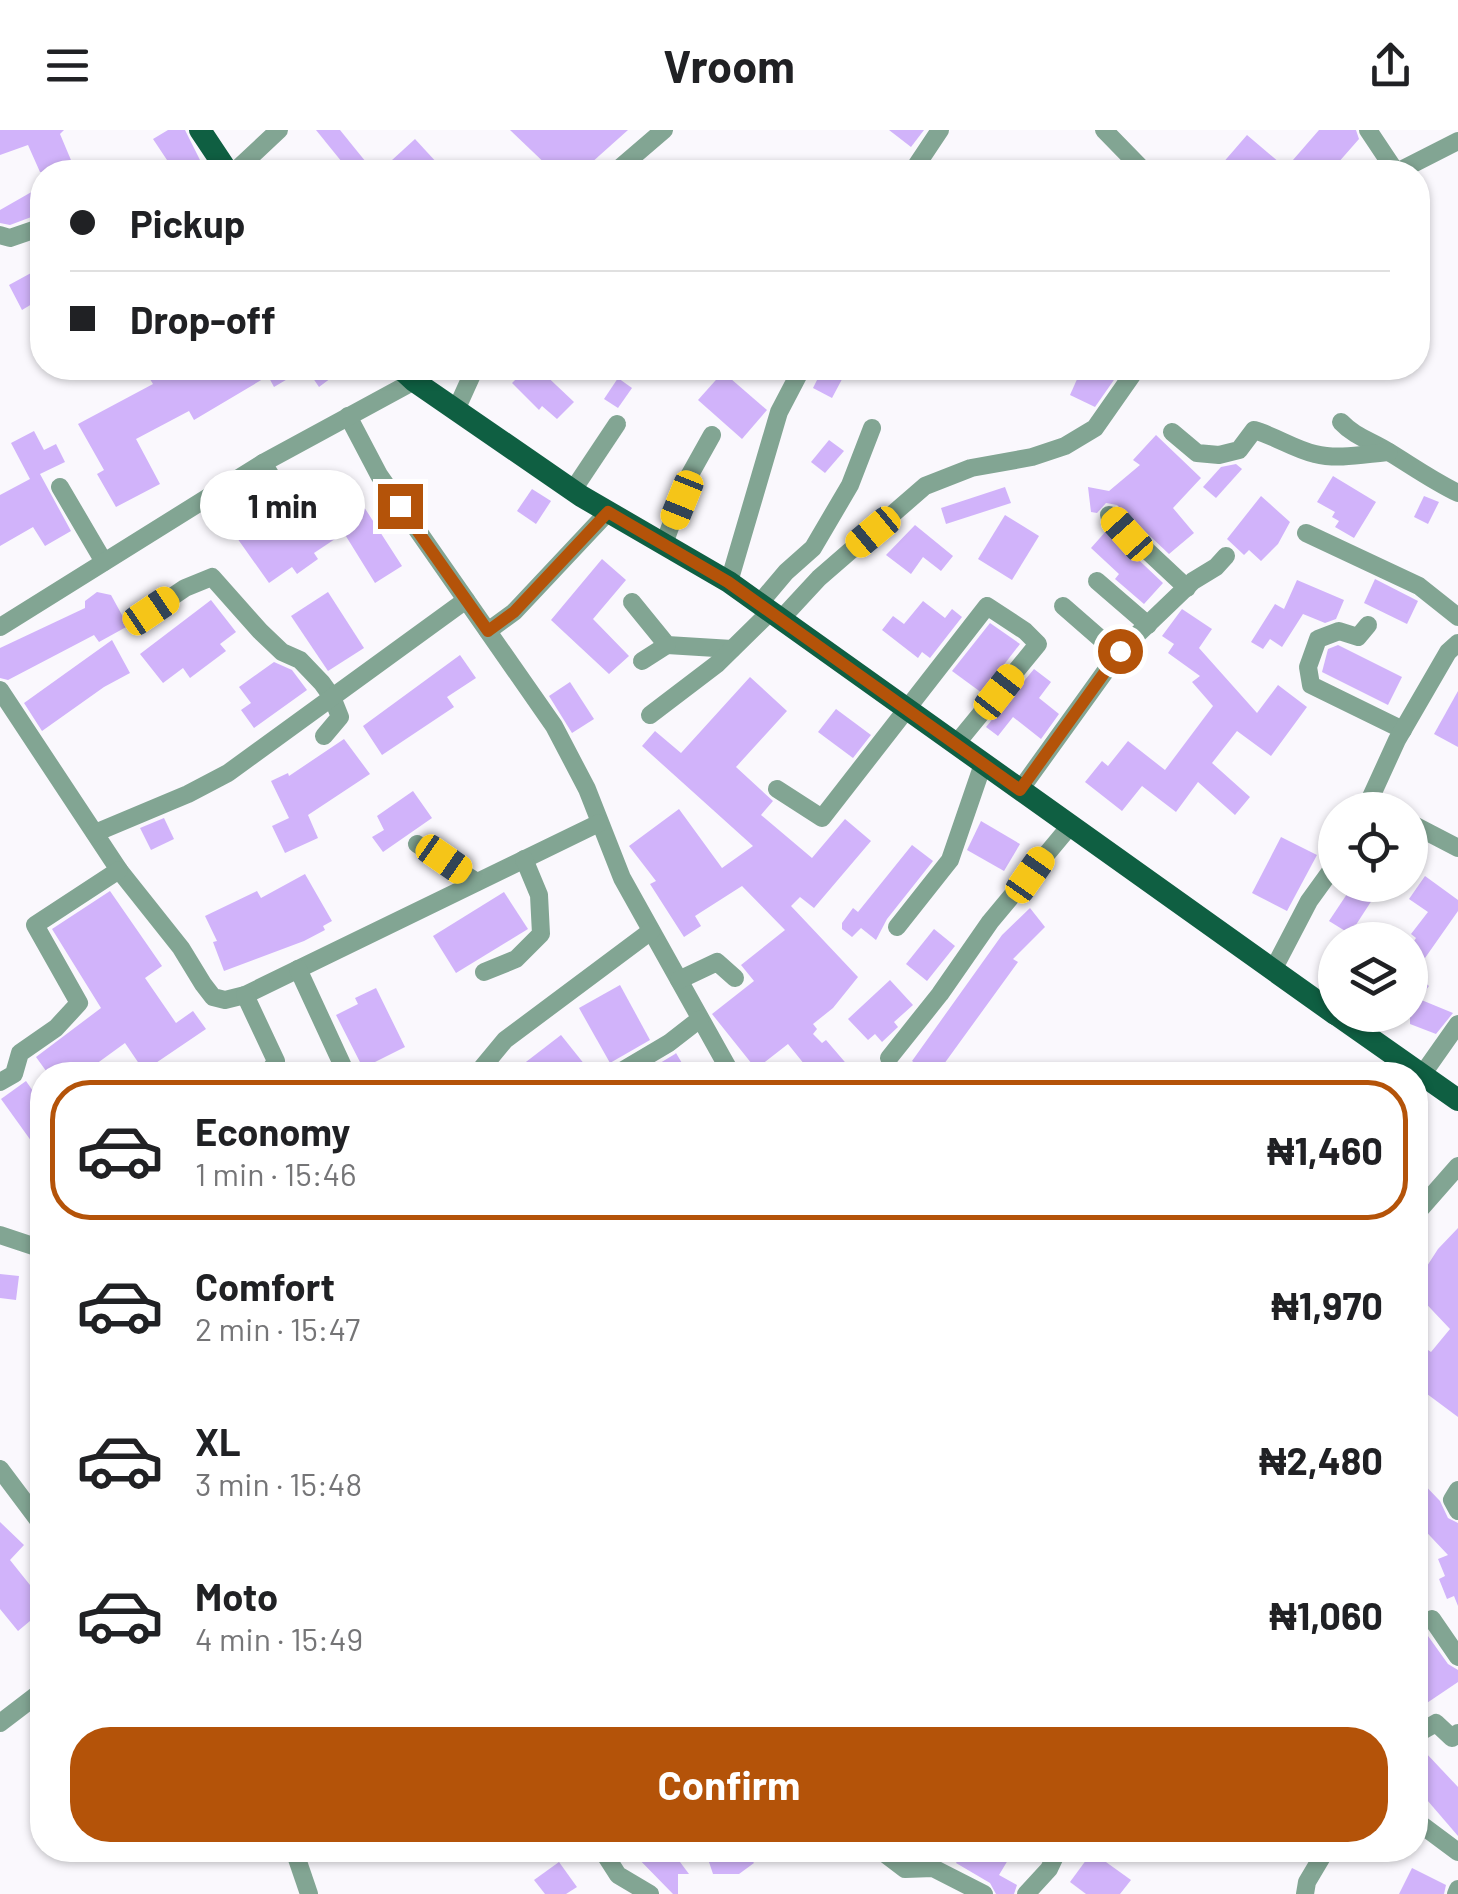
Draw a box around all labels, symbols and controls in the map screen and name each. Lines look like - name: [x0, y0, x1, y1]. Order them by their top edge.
- icon: menu: [40, 38, 95, 93]
- text: Vroom: [663, 38, 795, 92]
- icon: share: [1363, 38, 1418, 93]
- text: Pickup: [130, 200, 245, 246]
- text: Drop-off: [130, 296, 276, 342]
- car: [657, 467, 707, 533]
- callout: 1 min: [200, 471, 365, 541]
- route end: [378, 484, 423, 529]
- text: 1 min: [247, 486, 318, 524]
- car: [840, 501, 906, 563]
- car: [1096, 502, 1158, 566]
- car: [118, 582, 184, 640]
- route start: [1098, 629, 1143, 674]
- car: [969, 659, 1029, 725]
- map controls: [1318, 792, 1428, 1032]
- button: locate: [1318, 792, 1428, 902]
- car: [411, 830, 477, 888]
- car: [1001, 842, 1059, 908]
- button: layers: [1318, 922, 1428, 1032]
- icon: car: [75, 1105, 165, 1195]
- text: Economy: [195, 1108, 350, 1154]
- text: ₦1,460: [1267, 1127, 1383, 1173]
- text: 1 min · 15:46: [195, 1154, 357, 1192]
- icon: car: [75, 1260, 165, 1350]
- text: Comfort: [195, 1263, 335, 1309]
- text: ₦1,970: [1271, 1282, 1383, 1328]
- text: 2 min · 15:47: [195, 1309, 360, 1347]
- icon: car: [75, 1415, 165, 1505]
- text: XL: [195, 1418, 241, 1464]
- text: ₦2,480: [1259, 1437, 1383, 1483]
- text: 3 min · 15:48: [195, 1464, 362, 1502]
- icon: car: [75, 1570, 165, 1660]
- text: Moto: [195, 1573, 278, 1619]
- text: ₦1,060: [1269, 1592, 1383, 1638]
- text: 4 min · 15:49: [195, 1619, 363, 1657]
- button: Confirm: [70, 1727, 1388, 1842]

